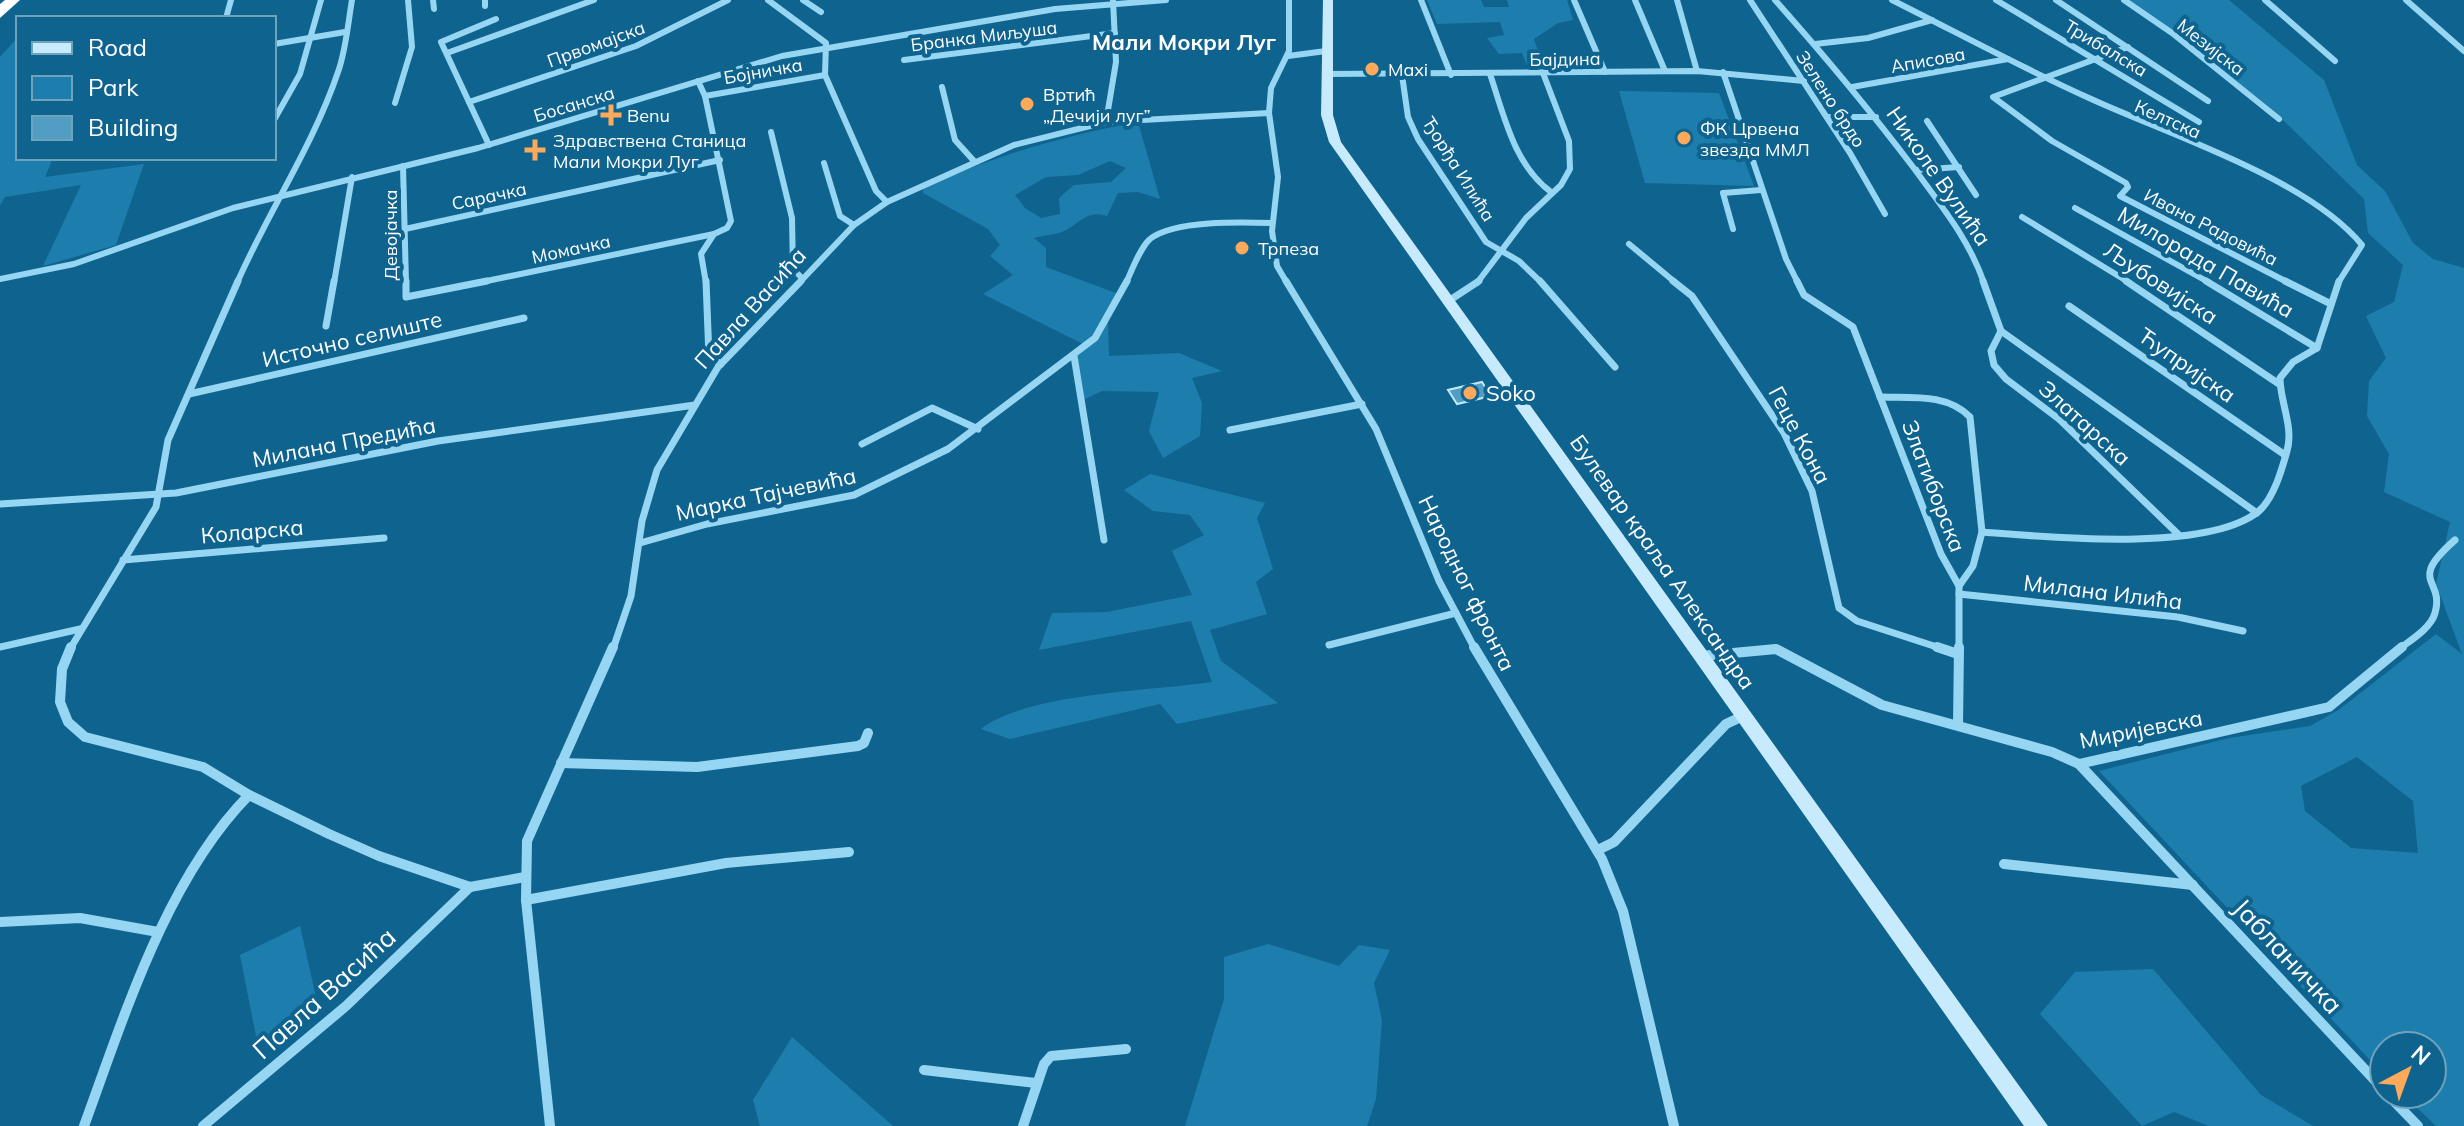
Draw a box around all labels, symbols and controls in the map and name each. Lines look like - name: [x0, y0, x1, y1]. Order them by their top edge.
- street label: Мезијска: [2173, 13, 2249, 81]
- street label: Трибалска: [2060, 14, 2152, 82]
- legend: [16, 16, 276, 160]
- street label: Првомајска: [544, 16, 648, 72]
- street label: Бранка Миљуша: [909, 16, 1059, 56]
- district label: Мали Мокри Луг: [1092, 28, 1276, 56]
- text: Road: [88, 32, 147, 62]
- street label: Аписова: [1889, 42, 1967, 78]
- street label: Зелено брдо: [1791, 46, 1871, 152]
- street label: Бајдина: [1529, 47, 1601, 71]
- street label: Бојничка: [722, 53, 804, 89]
- place label: Maxi: [1388, 58, 1428, 81]
- marker: Maxi: [1363, 60, 1381, 78]
- text: Park: [88, 72, 139, 102]
- street label: Босанска: [531, 81, 617, 127]
- place label: Вртић „Дечији луг”: [1043, 83, 1151, 127]
- street label: Келтска: [2131, 94, 2205, 144]
- marker: Вртић „Дечији луг”: [1018, 95, 1036, 113]
- street label: Николе Вулића: [1881, 101, 1997, 251]
- place label: Benu: [627, 104, 670, 127]
- marker: Benu: [602, 106, 620, 124]
- text: Building: [88, 112, 178, 142]
- street label: Ђорђа Илића: [1418, 112, 1500, 226]
- place label: ФК Црвена звезда ММЛ: [1700, 117, 1810, 161]
- place label: Здравствена Станица Мали Мокри Луг: [553, 129, 746, 173]
- marker: ФК Црвена звезда ММЛ: [1675, 129, 1693, 147]
- marker: Здравствена Станица Мали Мокри Луг: [524, 139, 546, 161]
- street label: Сарачка: [450, 177, 528, 215]
- street label: Ивана Радовића: [2140, 183, 2282, 271]
- street label: Девојачка: [379, 189, 402, 281]
- street label: Милорада Павића: [2113, 200, 2299, 324]
- street label: Момачка: [530, 229, 612, 269]
- street label: Љубовијска: [2099, 236, 2223, 330]
- place label: Трпеза: [1258, 237, 1319, 260]
- marker: Трпеза: [1233, 239, 1251, 257]
- street label: Павла Васића: [688, 242, 812, 374]
- street label: Источно селиште: [259, 305, 445, 373]
- street label: Ћупријска: [2133, 321, 2241, 409]
- street label: Златарска: [2033, 374, 2137, 472]
- place label: Soko: [1486, 379, 1536, 407]
- street label: Геце Кона: [1763, 381, 1837, 489]
- marker: Soko: [1461, 384, 1479, 402]
- street label: Милана Предића: [250, 411, 438, 473]
- street label: Златиборска: [1896, 416, 1972, 556]
- street label: Булевар краља Александра: [1564, 429, 1762, 695]
- street label: Марка Тајчевића: [673, 461, 859, 527]
- street label: Народног фронта: [1412, 491, 1522, 675]
- street label: Коларска: [199, 513, 305, 549]
- street label: Милана Илића: [2022, 568, 2184, 616]
- street label: Миријевска: [2077, 703, 2205, 755]
- street label: Јабланичка: [2226, 891, 2350, 1021]
- street label: Павла Васића: [245, 920, 403, 1066]
- north arrow: [2368, 1030, 2448, 1110]
- text: N: [2406, 1039, 2437, 1071]

